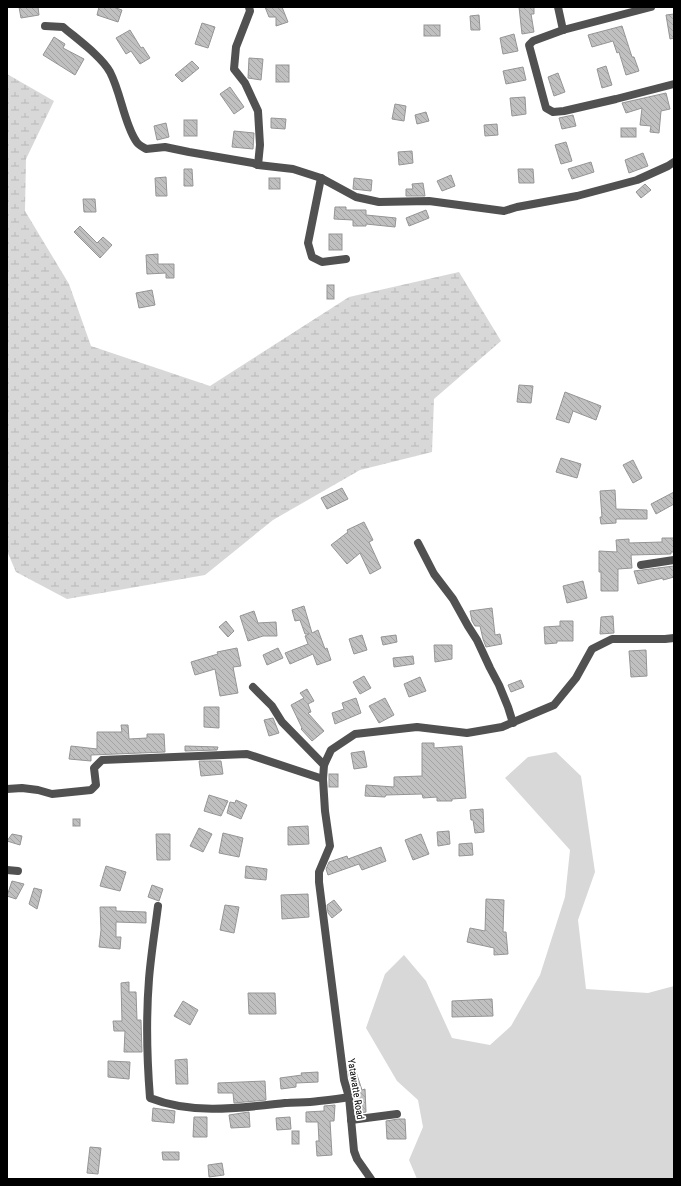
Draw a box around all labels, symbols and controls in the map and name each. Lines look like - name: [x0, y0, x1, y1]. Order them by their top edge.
- street label: Yatawatte Road: [346, 1058, 366, 1120]

